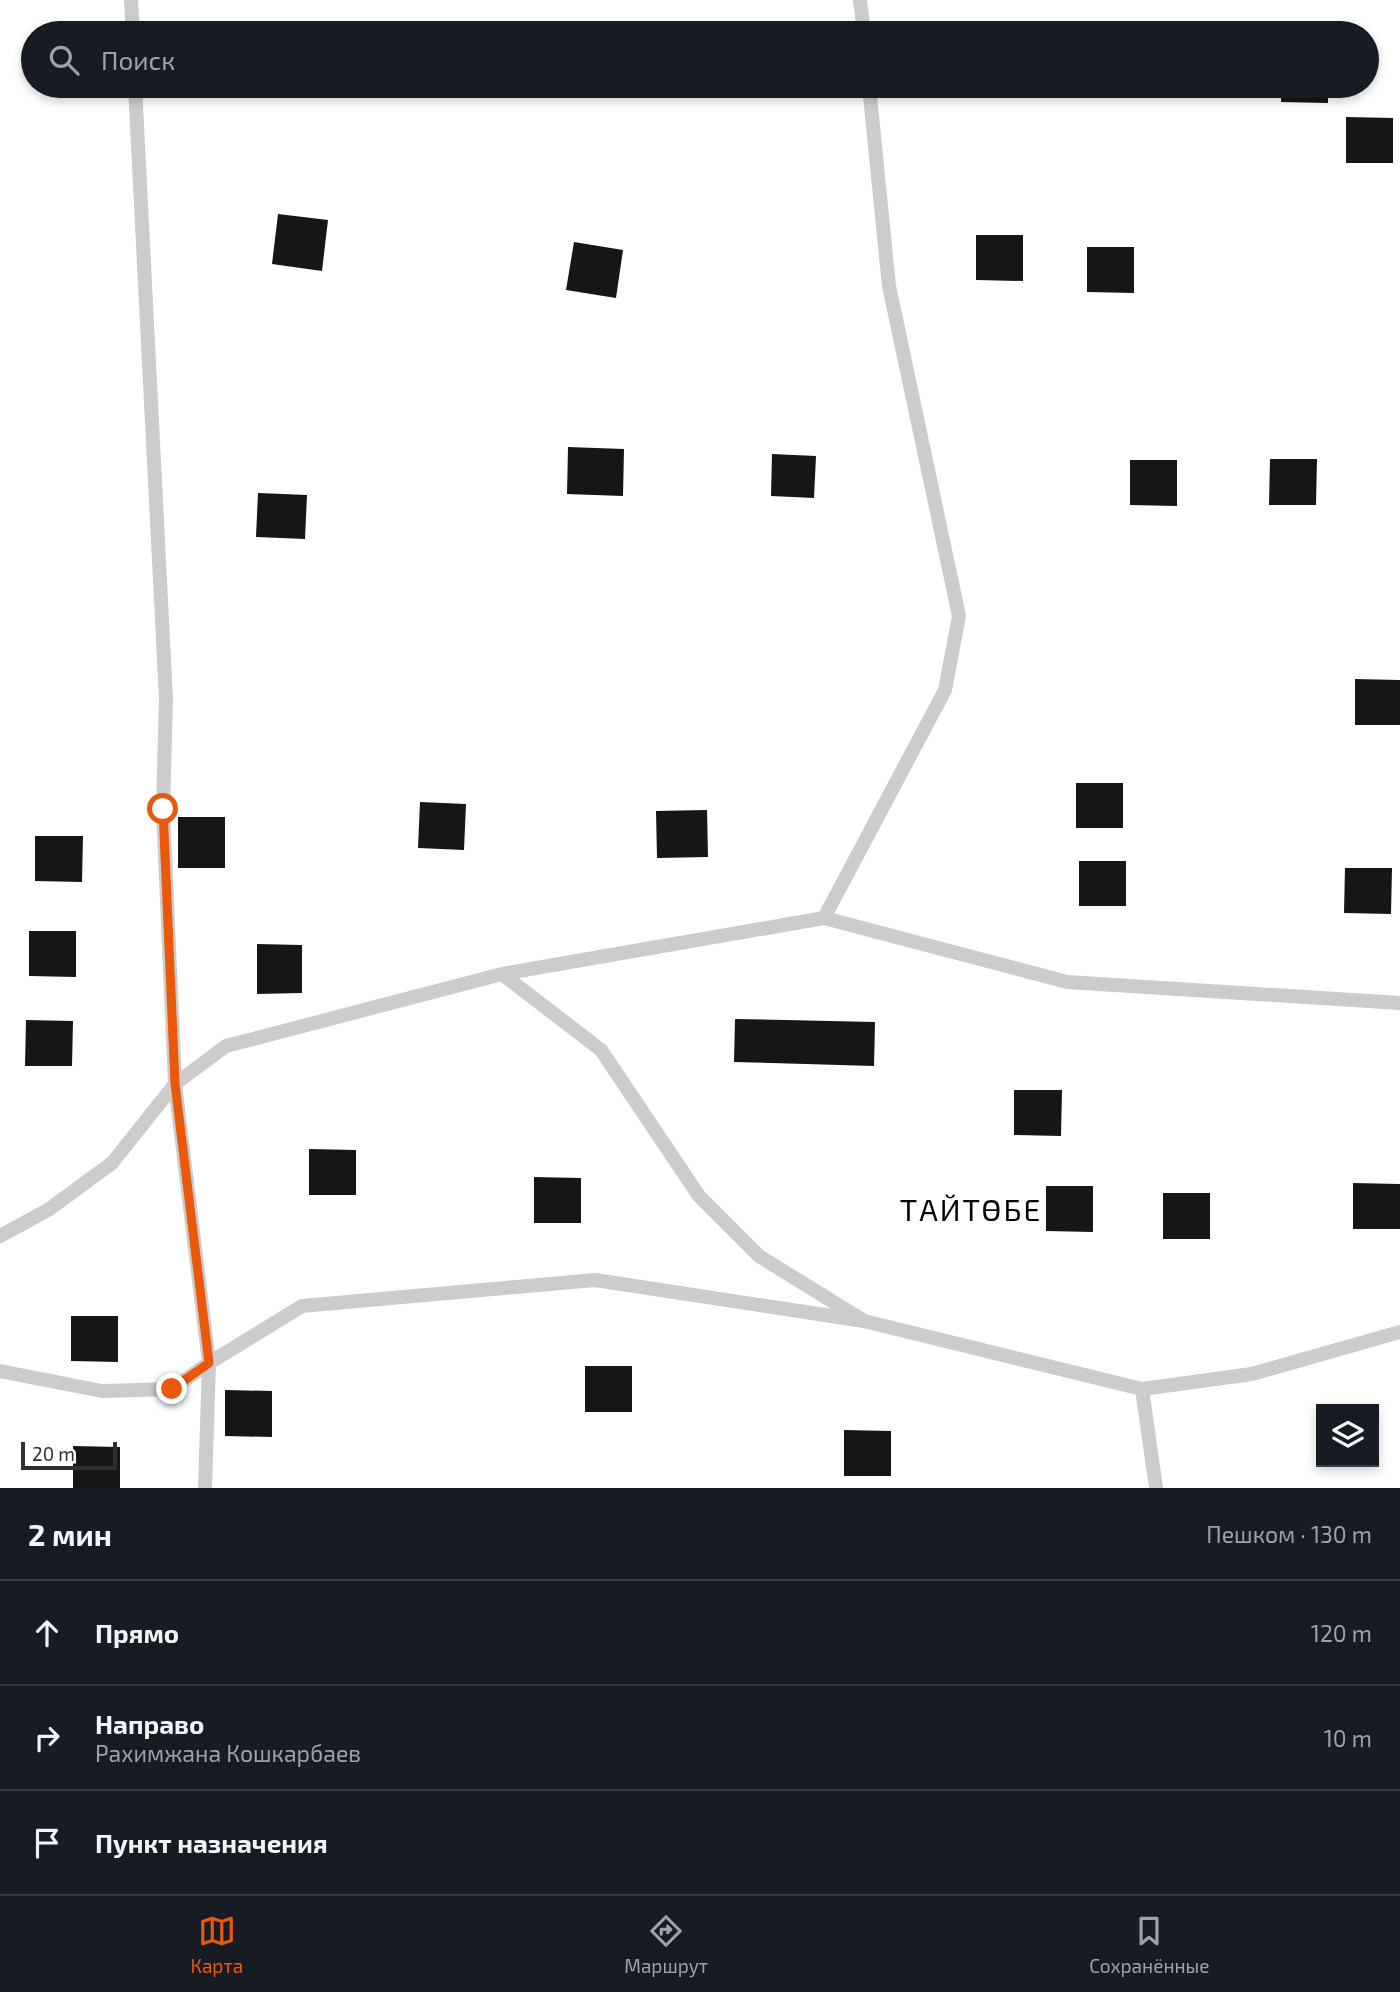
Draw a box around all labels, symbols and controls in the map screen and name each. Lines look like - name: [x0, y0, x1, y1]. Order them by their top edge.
- search box: [21, 21, 1379, 98]
- icon: search: [45, 41, 83, 79]
- text: Поиск: [101, 44, 175, 75]
- route start: [147, 793, 178, 824]
- district label: ТАЙТӨБЕ: [900, 1191, 1042, 1227]
- route end: [156, 1373, 187, 1404]
- map controls: [1316, 1404, 1379, 1467]
- button: layers: [1316, 1404, 1379, 1467]
- scale bar: [21, 1439, 117, 1471]
- text: 20 m: [32, 1442, 75, 1465]
- text: 2 мин: [28, 1516, 112, 1552]
- text: Пешком · 130 m: [1206, 1520, 1372, 1548]
- icon: ahead: [28, 1614, 66, 1652]
- text: Прямо: [95, 1617, 179, 1648]
- text: 120 m: [1311, 1619, 1372, 1647]
- text: Направо: [95, 1708, 204, 1739]
- icon: right: [28, 1719, 66, 1757]
- text: 10 m: [1324, 1724, 1372, 1752]
- text: Рахимжана Кошкарбаев: [95, 1739, 361, 1767]
- icon: arrive: [28, 1824, 66, 1862]
- text: Пункт назначения: [95, 1827, 328, 1858]
- tab: Карта: [190, 1912, 243, 1977]
- tab: Маршрут: [624, 1912, 708, 1977]
- tab: Сохранённые: [1089, 1912, 1210, 1977]

